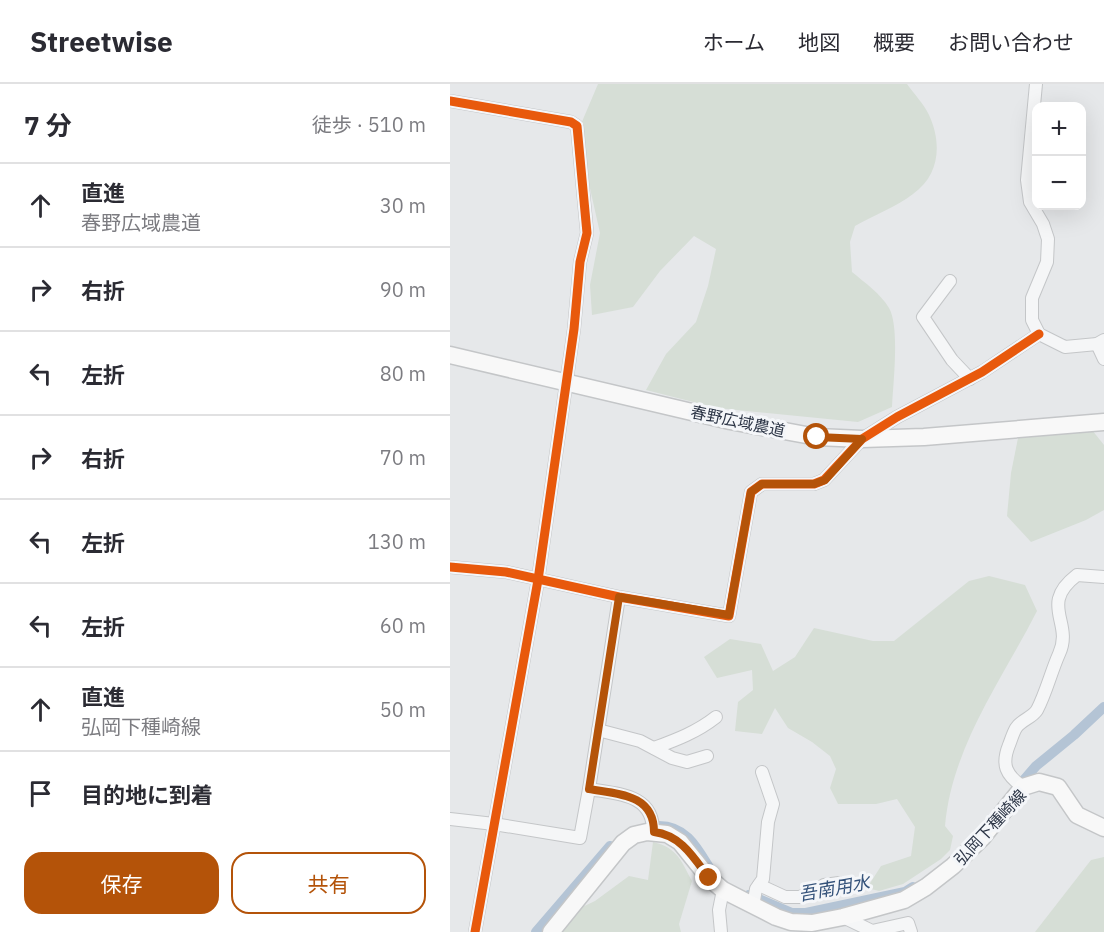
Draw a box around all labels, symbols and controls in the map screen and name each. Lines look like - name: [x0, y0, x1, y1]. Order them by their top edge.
- text: Streetwise: [30, 23, 173, 60]
- text: ホーム: [703, 28, 765, 56]
- text: 地図: [798, 28, 840, 56]
- text: 概要: [873, 28, 915, 56]
- text: お問い合わせ: [948, 28, 1074, 56]
- map controls: [1032, 102, 1086, 210]
- button: +: [1032, 102, 1086, 156]
- text: 7 分: [24, 108, 72, 142]
- text: 徒歩 · 510 m: [312, 111, 426, 138]
- button: −: [1032, 156, 1086, 210]
- text: 直進: [81, 178, 125, 207]
- icon: ahead: [24, 189, 57, 222]
- text: 30 m: [380, 192, 426, 219]
- text: 春野広域農道: [81, 209, 201, 236]
- icon: right: [24, 273, 57, 306]
- text: 右折: [81, 276, 125, 305]
- text: 90 m: [380, 276, 426, 303]
- icon: left: [24, 357, 57, 390]
- text: 左折: [81, 360, 125, 389]
- text: 80 m: [380, 360, 426, 387]
- street label: 春野広域農道: [689, 401, 787, 441]
- route start: [803, 423, 829, 449]
- icon: right: [24, 441, 57, 474]
- text: 右折: [81, 444, 125, 473]
- text: 70 m: [380, 444, 426, 471]
- icon: left: [24, 525, 57, 558]
- text: 左折: [81, 528, 125, 557]
- text: 130 m: [368, 528, 426, 555]
- icon: left: [24, 609, 57, 642]
- text: 左折: [81, 612, 125, 641]
- text: 60 m: [380, 612, 426, 639]
- text: 直進: [81, 682, 125, 711]
- icon: ahead: [24, 693, 57, 726]
- text: 50 m: [380, 696, 426, 723]
- text: 弘岡下種崎線: [81, 713, 201, 740]
- icon: arrive: [24, 777, 57, 810]
- text: 目的地に到着: [81, 780, 213, 809]
- street label: 弘岡下種崎線: [950, 785, 1030, 869]
- button: 保存: [24, 852, 219, 914]
- button: 共有: [231, 852, 426, 914]
- route end: [695, 864, 721, 890]
- water label: 吾南用水: [797, 870, 873, 906]

